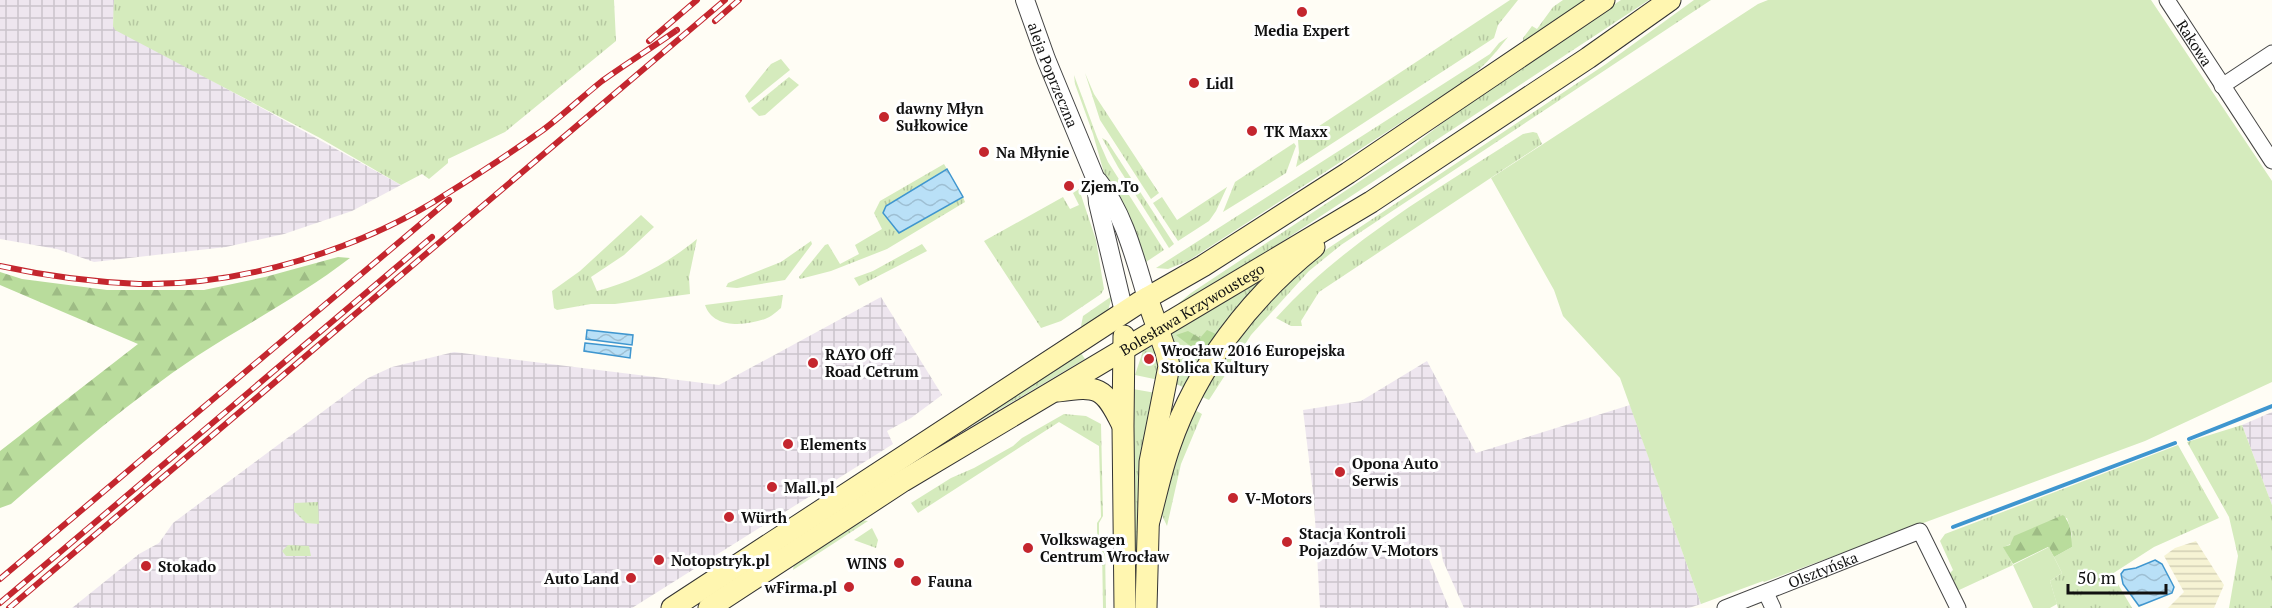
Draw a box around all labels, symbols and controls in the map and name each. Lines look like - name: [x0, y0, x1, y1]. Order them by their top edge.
- marker: Media Expert: [1295, 5, 1309, 19]
- street label: Rakowa: [2172, 16, 2217, 70]
- street label: aleja Poprzeczna: [1024, 19, 1083, 131]
- place label: Media Expert: [1254, 20, 1350, 40]
- place label: Lidl: [1206, 73, 1234, 93]
- marker: Lidl: [1187, 76, 1201, 90]
- place label: dawny Młyn Sułkowice: [896, 98, 984, 135]
- marker: dawny Młyn Sułkowice: [877, 110, 891, 124]
- place label: TK Maxx: [1264, 121, 1328, 141]
- marker: TK Maxx: [1245, 124, 1259, 138]
- place label: Na Młynie: [996, 142, 1070, 162]
- marker: Na Młynie: [977, 145, 991, 159]
- place label: Zjem.To: [1081, 176, 1139, 196]
- marker: Zjem.To: [1062, 179, 1076, 193]
- street label: Bolesława Krzywoustego: [1116, 258, 1268, 360]
- place label: Wrocław 2016 Europejska Stolica Kultury: [1161, 340, 1346, 377]
- place label: RAYO Off Road Cetrum: [825, 344, 919, 381]
- marker: Wrocław 2016 Europejska Stolica Kultury: [1142, 352, 1156, 366]
- marker: RAYO Off Road Cetrum: [806, 356, 820, 370]
- place label: Elements: [800, 434, 867, 454]
- marker: Elements: [781, 437, 795, 451]
- place label: Opona Auto Serwis: [1352, 453, 1439, 490]
- marker: Opona Auto Serwis: [1333, 465, 1347, 479]
- place label: Mall.pl: [784, 477, 835, 497]
- marker: Mall.pl: [765, 480, 779, 494]
- place label: V-Motors: [1245, 488, 1312, 508]
- marker: V-Motors: [1226, 491, 1240, 505]
- place label: Würth: [741, 507, 788, 527]
- marker: Würth: [722, 510, 736, 524]
- place label: Stacja Kontroli Pojazdów V-Motors: [1299, 523, 1439, 560]
- place label: Volkswagen Centrum Wrocław: [1040, 529, 1170, 566]
- marker: Stacja Kontroli Pojazdów V-Motors: [1280, 535, 1294, 549]
- marker: Volkswagen Centrum Wrocław: [1021, 541, 1035, 555]
- street label: Olsztyńska: [1785, 547, 1861, 592]
- place label: Notopstryk.pl: [671, 550, 770, 570]
- marker: Notopstryk.pl: [652, 553, 666, 567]
- place label: WINS: [846, 553, 887, 573]
- place label: Stokado: [158, 556, 216, 576]
- marker: WINS: [892, 556, 906, 570]
- scale bar: [2068, 557, 2166, 595]
- marker: Stokado: [139, 559, 153, 573]
- text: 50 m: [2077, 565, 2117, 589]
- place label: Auto Land: [544, 568, 619, 588]
- marker: Auto Land: [624, 571, 638, 585]
- place label: Fauna: [928, 571, 973, 591]
- marker: Fauna: [909, 574, 923, 588]
- place label: wFirma.pl: [763, 577, 837, 597]
- marker: wFirma.pl: [842, 580, 856, 594]

